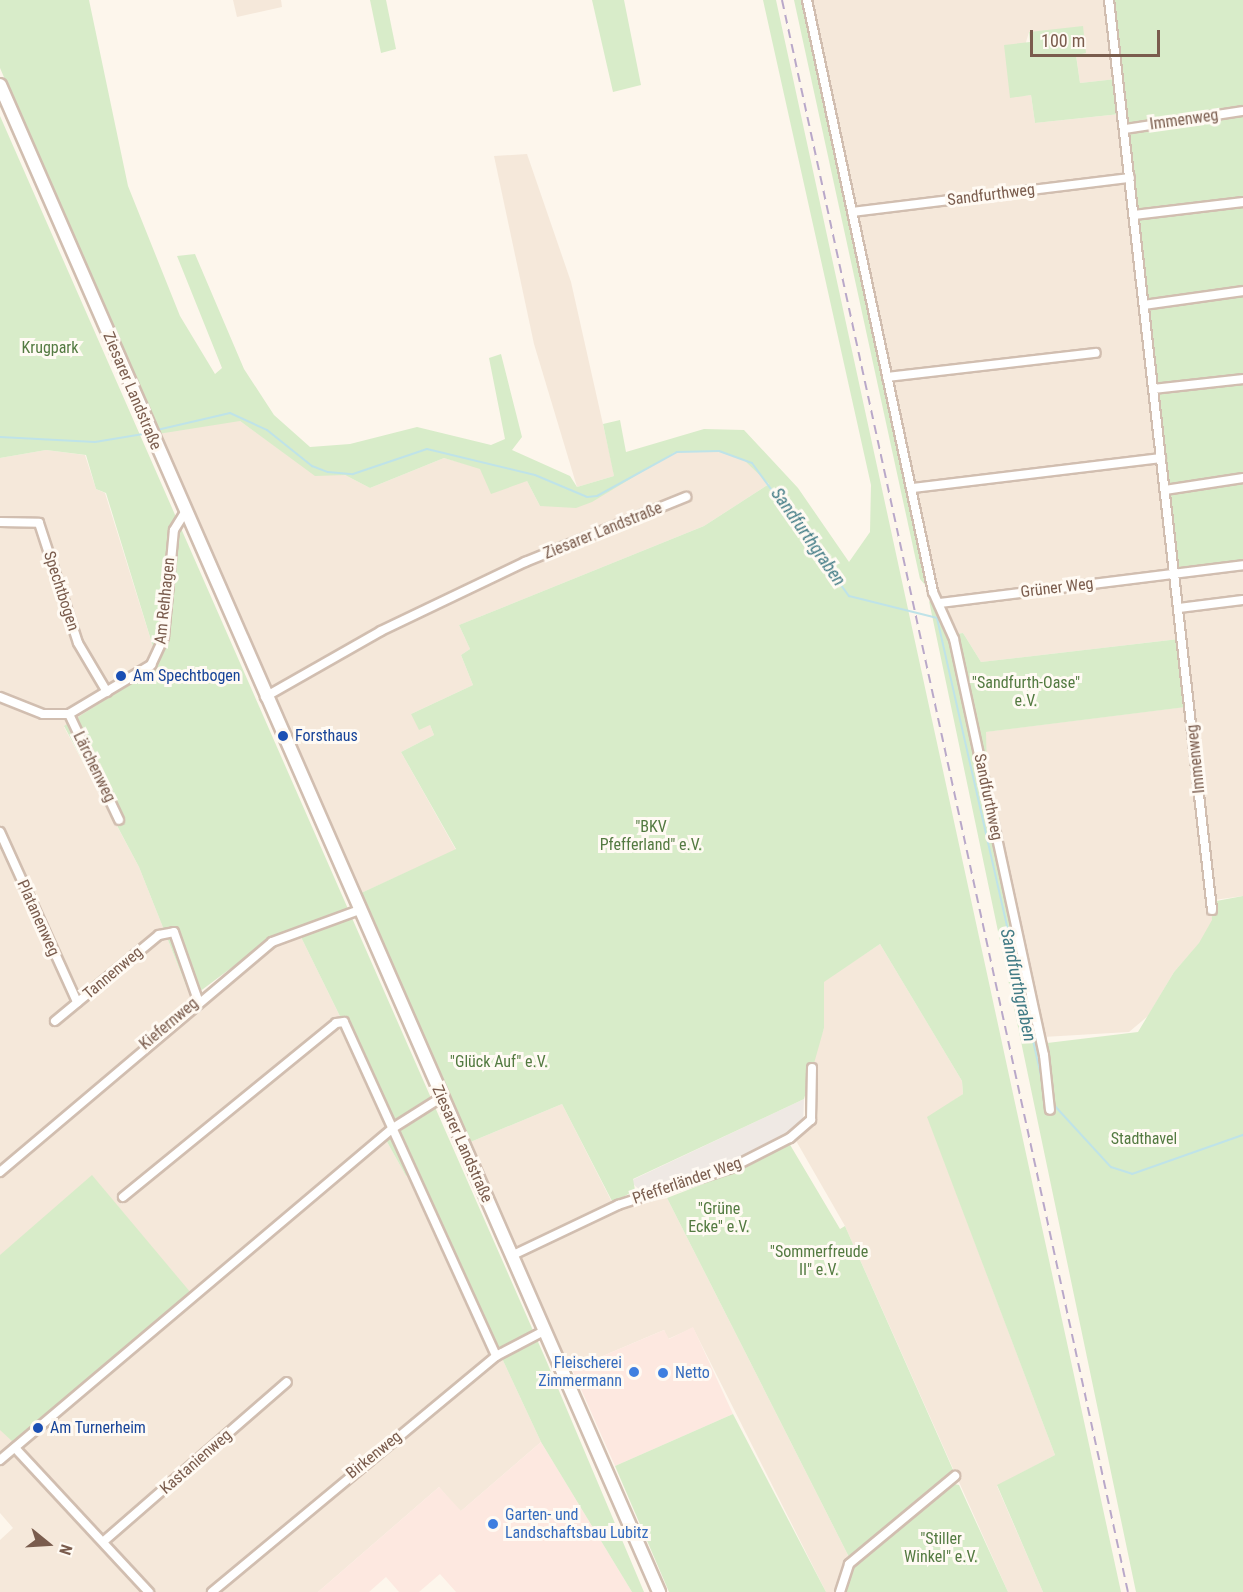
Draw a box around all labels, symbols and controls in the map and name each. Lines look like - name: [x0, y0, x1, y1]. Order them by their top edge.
- scale bar: [1033, 18, 1164, 56]
- text: 100 m: [1041, 30, 1085, 51]
- street label: Immenweg: [1148, 106, 1220, 134]
- street label: Sandfurthweg: [946, 180, 1036, 210]
- street label: Ziesarer Landstraße: [98, 329, 166, 453]
- park label: Krugpark: [22, 338, 78, 358]
- water label: Sandfurthgraben: [766, 484, 850, 590]
- street label: Ziesarer Landstraße: [541, 498, 665, 564]
- street label: Spechtbogen: [39, 549, 83, 633]
- street label: Am Rehhagen: [151, 557, 179, 645]
- street label: Grüner Weg: [1020, 574, 1094, 602]
- place label: Am Spechtbogen: [133, 666, 241, 686]
- marker: Am Spechtbogen: [114, 669, 128, 683]
- park label: "Sandfurth-Oase" e.V.: [972, 673, 1080, 711]
- street label: Immenweg: [1183, 724, 1209, 794]
- place label: Forsthaus: [295, 726, 358, 746]
- street label: Lärchenweg: [69, 729, 119, 805]
- marker: Forsthaus: [276, 729, 290, 743]
- street label: Sandfurthweg: [969, 752, 1007, 842]
- park label: "BKV Pfefferland" e.V.: [600, 817, 702, 855]
- street label: Platanenweg: [13, 877, 63, 959]
- water label: Sandfurthgraben: [995, 926, 1041, 1044]
- street label: Tannenweg: [79, 943, 147, 1003]
- street label: Kiefernweg: [136, 994, 202, 1054]
- park label: "Glück Auf" e.V.: [450, 1052, 548, 1072]
- street label: Ziesarer Landstraße: [428, 1082, 496, 1206]
- park label: Stadthavel: [1111, 1129, 1177, 1149]
- street label: Pfefferländer Weg: [630, 1153, 744, 1209]
- park label: "Grüne Ecke" e.V.: [688, 1199, 750, 1237]
- park label: "Sommerfreude II" e.V.: [770, 1242, 868, 1280]
- place label: Fleischerei Zimmermann: [538, 1353, 622, 1391]
- place label: Netto: [675, 1363, 710, 1383]
- marker: Fleischerei Zimmermann: [627, 1365, 641, 1379]
- marker: Netto: [656, 1366, 670, 1380]
- place label: Am Turnerheim: [50, 1418, 146, 1438]
- marker: Am Turnerheim: [31, 1421, 45, 1435]
- street label: Kastanienweg: [156, 1426, 236, 1498]
- street label: Birkenweg: [343, 1427, 405, 1483]
- place label: Garten- und Landschaftsbau Lubitz: [505, 1505, 648, 1543]
- north arrow: [18, 1514, 78, 1574]
- marker: Garten- und Landschaftsbau Lubitz: [486, 1517, 500, 1531]
- park label: "Stiller Winkel" e.V.: [904, 1529, 978, 1567]
- text: N: [55, 1542, 76, 1557]

